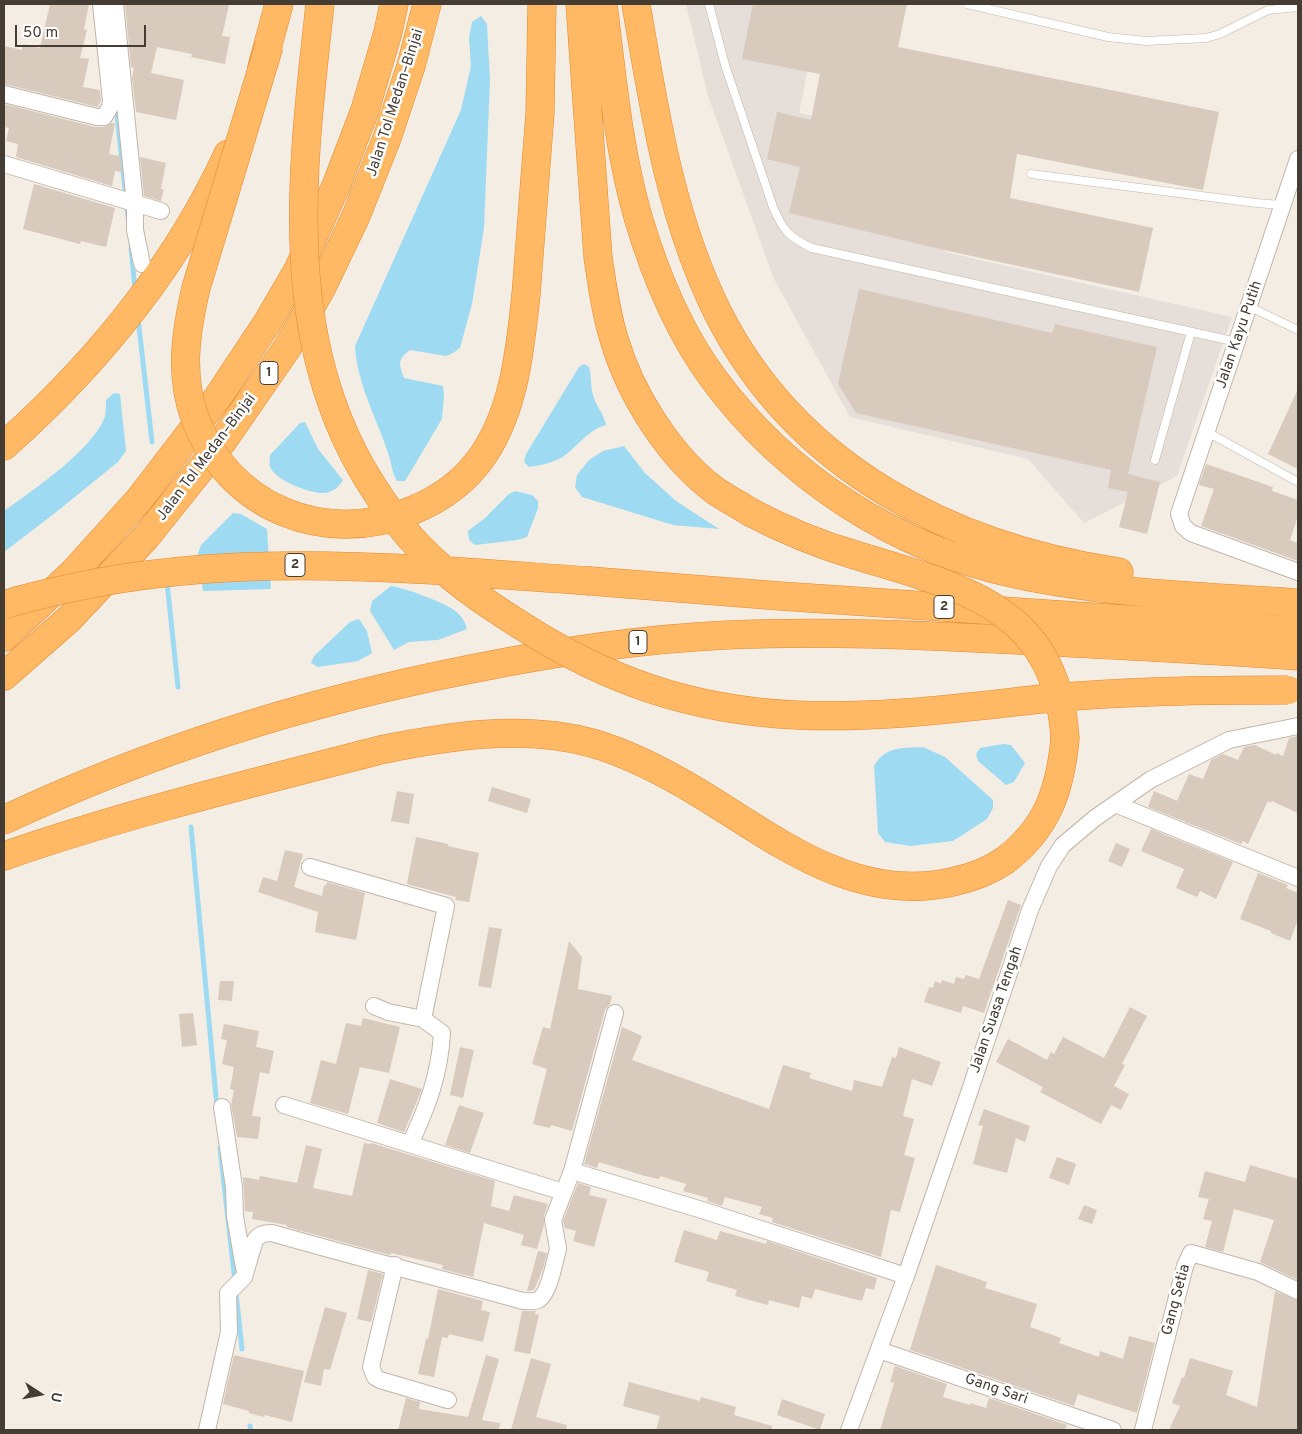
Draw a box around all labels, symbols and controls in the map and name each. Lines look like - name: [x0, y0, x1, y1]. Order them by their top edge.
- scale bar: [18, 15, 149, 47]
- text: 50 m: [23, 24, 58, 43]
- street label: Jalan Tol Medan–Binjai: [364, 27, 428, 179]
- street label: Jalan Kayu Putih: [1213, 279, 1267, 391]
- road number: 1: [260, 362, 278, 384]
- street label: Jalan Tol Medan–Binjai: [153, 391, 261, 525]
- road number: 2: [285, 554, 305, 576]
- road number: 2: [934, 596, 954, 618]
- road number: 1: [629, 630, 647, 654]
- street label: Jalan Suasa Tengah: [967, 944, 1027, 1076]
- street label: Gang Setia: [1159, 1263, 1195, 1337]
- north arrow: [15, 1369, 65, 1419]
- street label: Gang Sari: [962, 1371, 1030, 1409]
- text: U: [46, 1390, 65, 1403]

